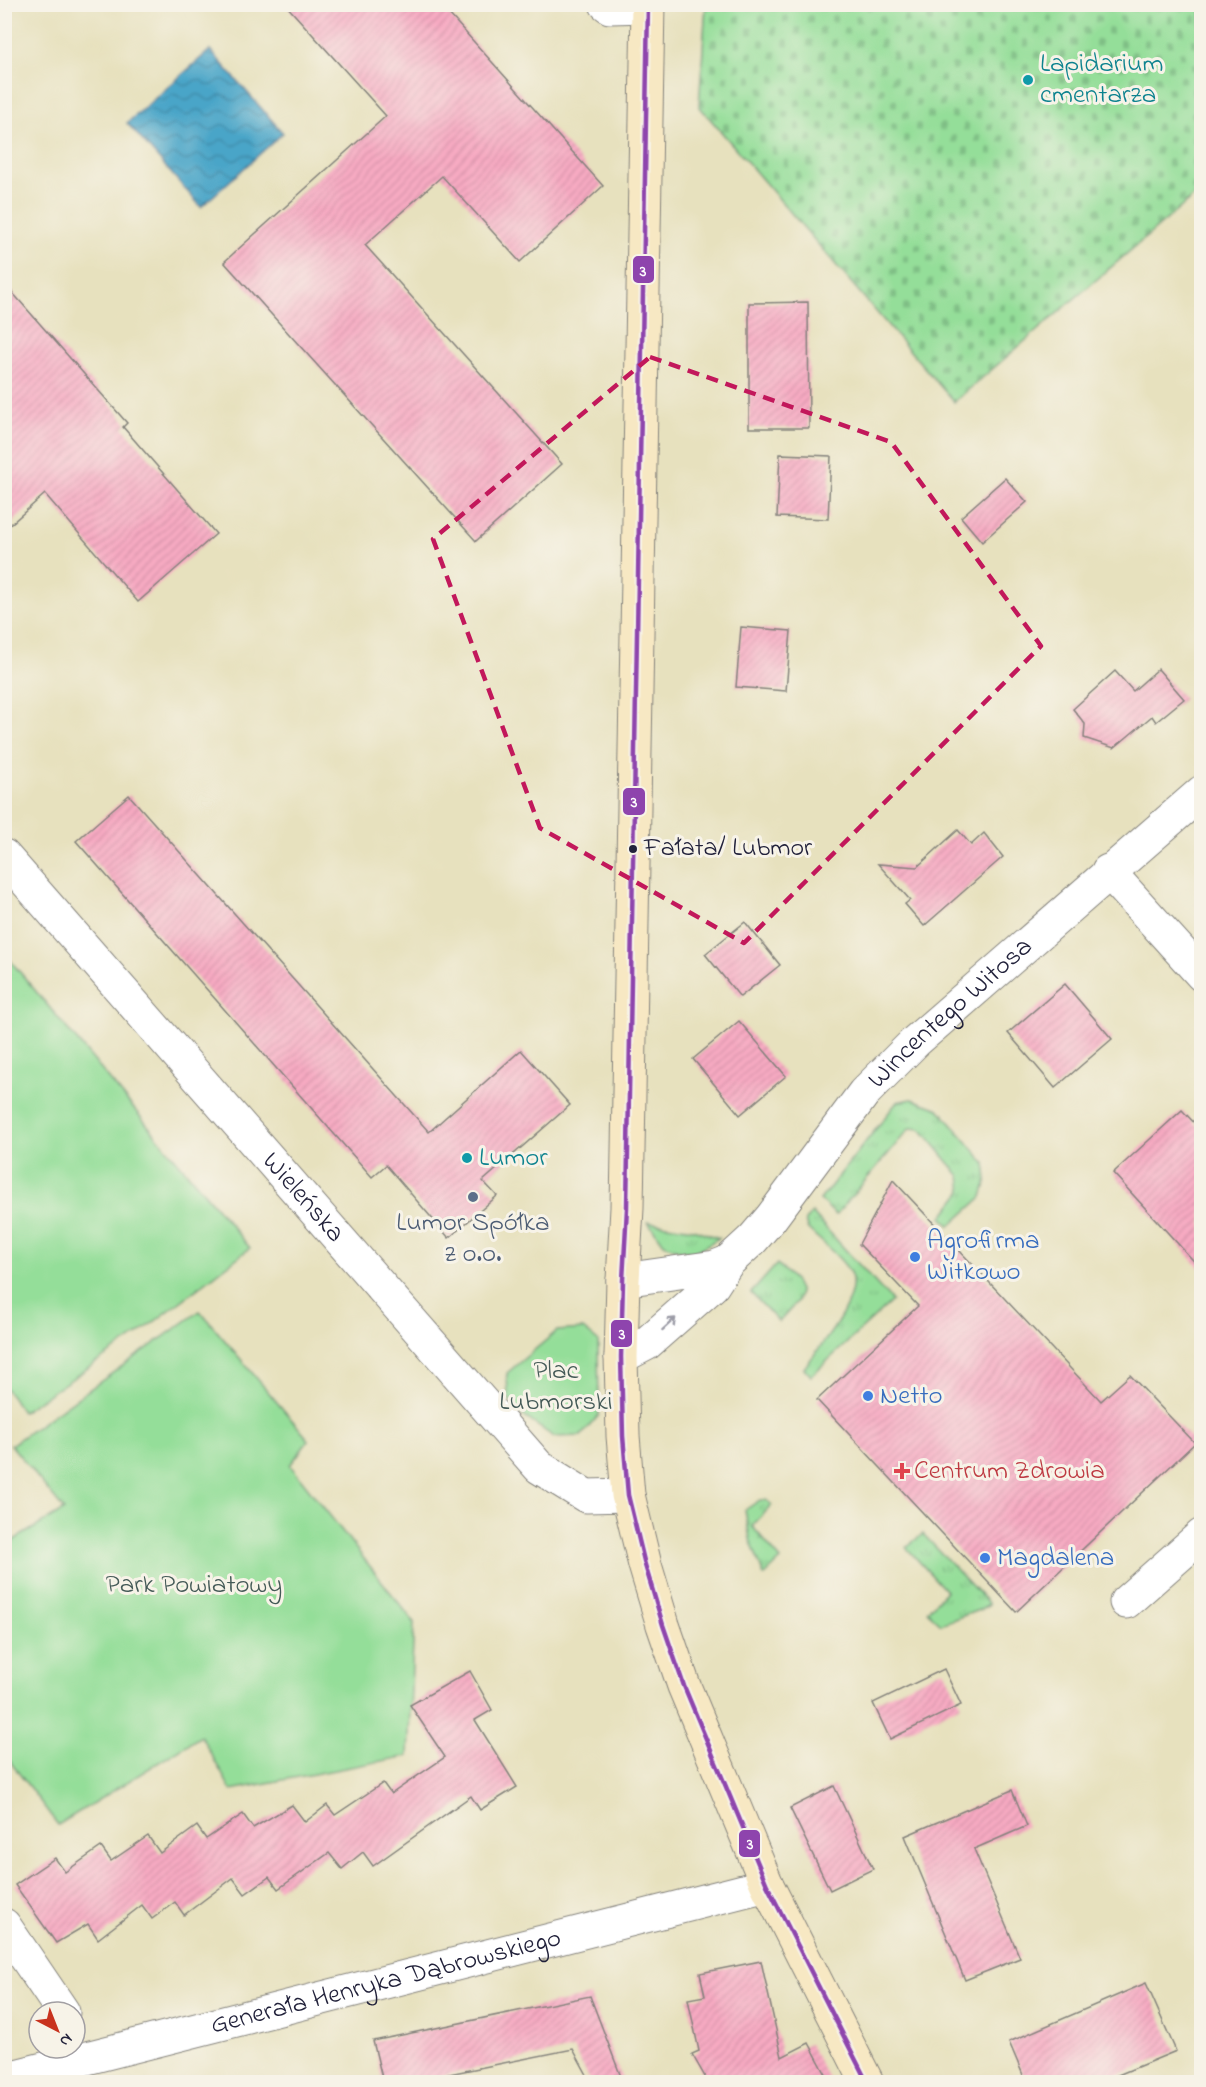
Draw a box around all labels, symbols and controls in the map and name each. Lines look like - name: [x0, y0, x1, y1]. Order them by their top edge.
- place label: Lapidarium cmentarza: [1040, 45, 1163, 115]
- marker: Lapidarium cmentarza: [1021, 73, 1035, 87]
- line badge: 3: [632, 255, 655, 284]
- text: 3: [639, 260, 647, 284]
- line badge: 3: [622, 787, 646, 816]
- text: 3: [630, 791, 638, 815]
- place label: Fałata/ Lubmor: [643, 830, 813, 868]
- marker: Fałata/ Lubmor: [627, 843, 639, 855]
- street label: Wincentego Witosa: [859, 928, 1042, 1098]
- place label: Lumor: [479, 1139, 548, 1178]
- street label: Wieleńska: [252, 1144, 354, 1252]
- marker: Lumor: [460, 1151, 474, 1165]
- marker: Lumor Spółka z o.o.: [466, 1190, 480, 1204]
- place label: Lumor Spółka z o.o.: [396, 1204, 550, 1274]
- place label: Agrofirma Witkowo: [927, 1222, 1039, 1292]
- marker: Agrofirma Witkowo: [908, 1250, 922, 1264]
- one-way arrow: [661, 1317, 676, 1331]
- line badge: 3: [610, 1319, 633, 1348]
- text: 3: [618, 1323, 626, 1347]
- park label: Plac Lubmorski: [499, 1352, 613, 1422]
- place label: Netto: [880, 1377, 943, 1416]
- marker: Netto: [861, 1389, 875, 1403]
- place label: Centrum Zdrowia: [914, 1452, 1105, 1491]
- marker: Centrum Zdrowia: [895, 1464, 909, 1478]
- place label: Magdalena: [997, 1539, 1114, 1578]
- marker: Magdalena: [978, 1551, 992, 1565]
- park label: Park Powiatowy: [106, 1566, 282, 1605]
- line badge: 3: [738, 1829, 761, 1858]
- text: 3: [746, 1833, 754, 1857]
- street label: Generała Henryka Dąbrowskiego: [207, 1919, 565, 2045]
- north arrow: [27, 2000, 87, 2060]
- text: N: [54, 2027, 78, 2052]

